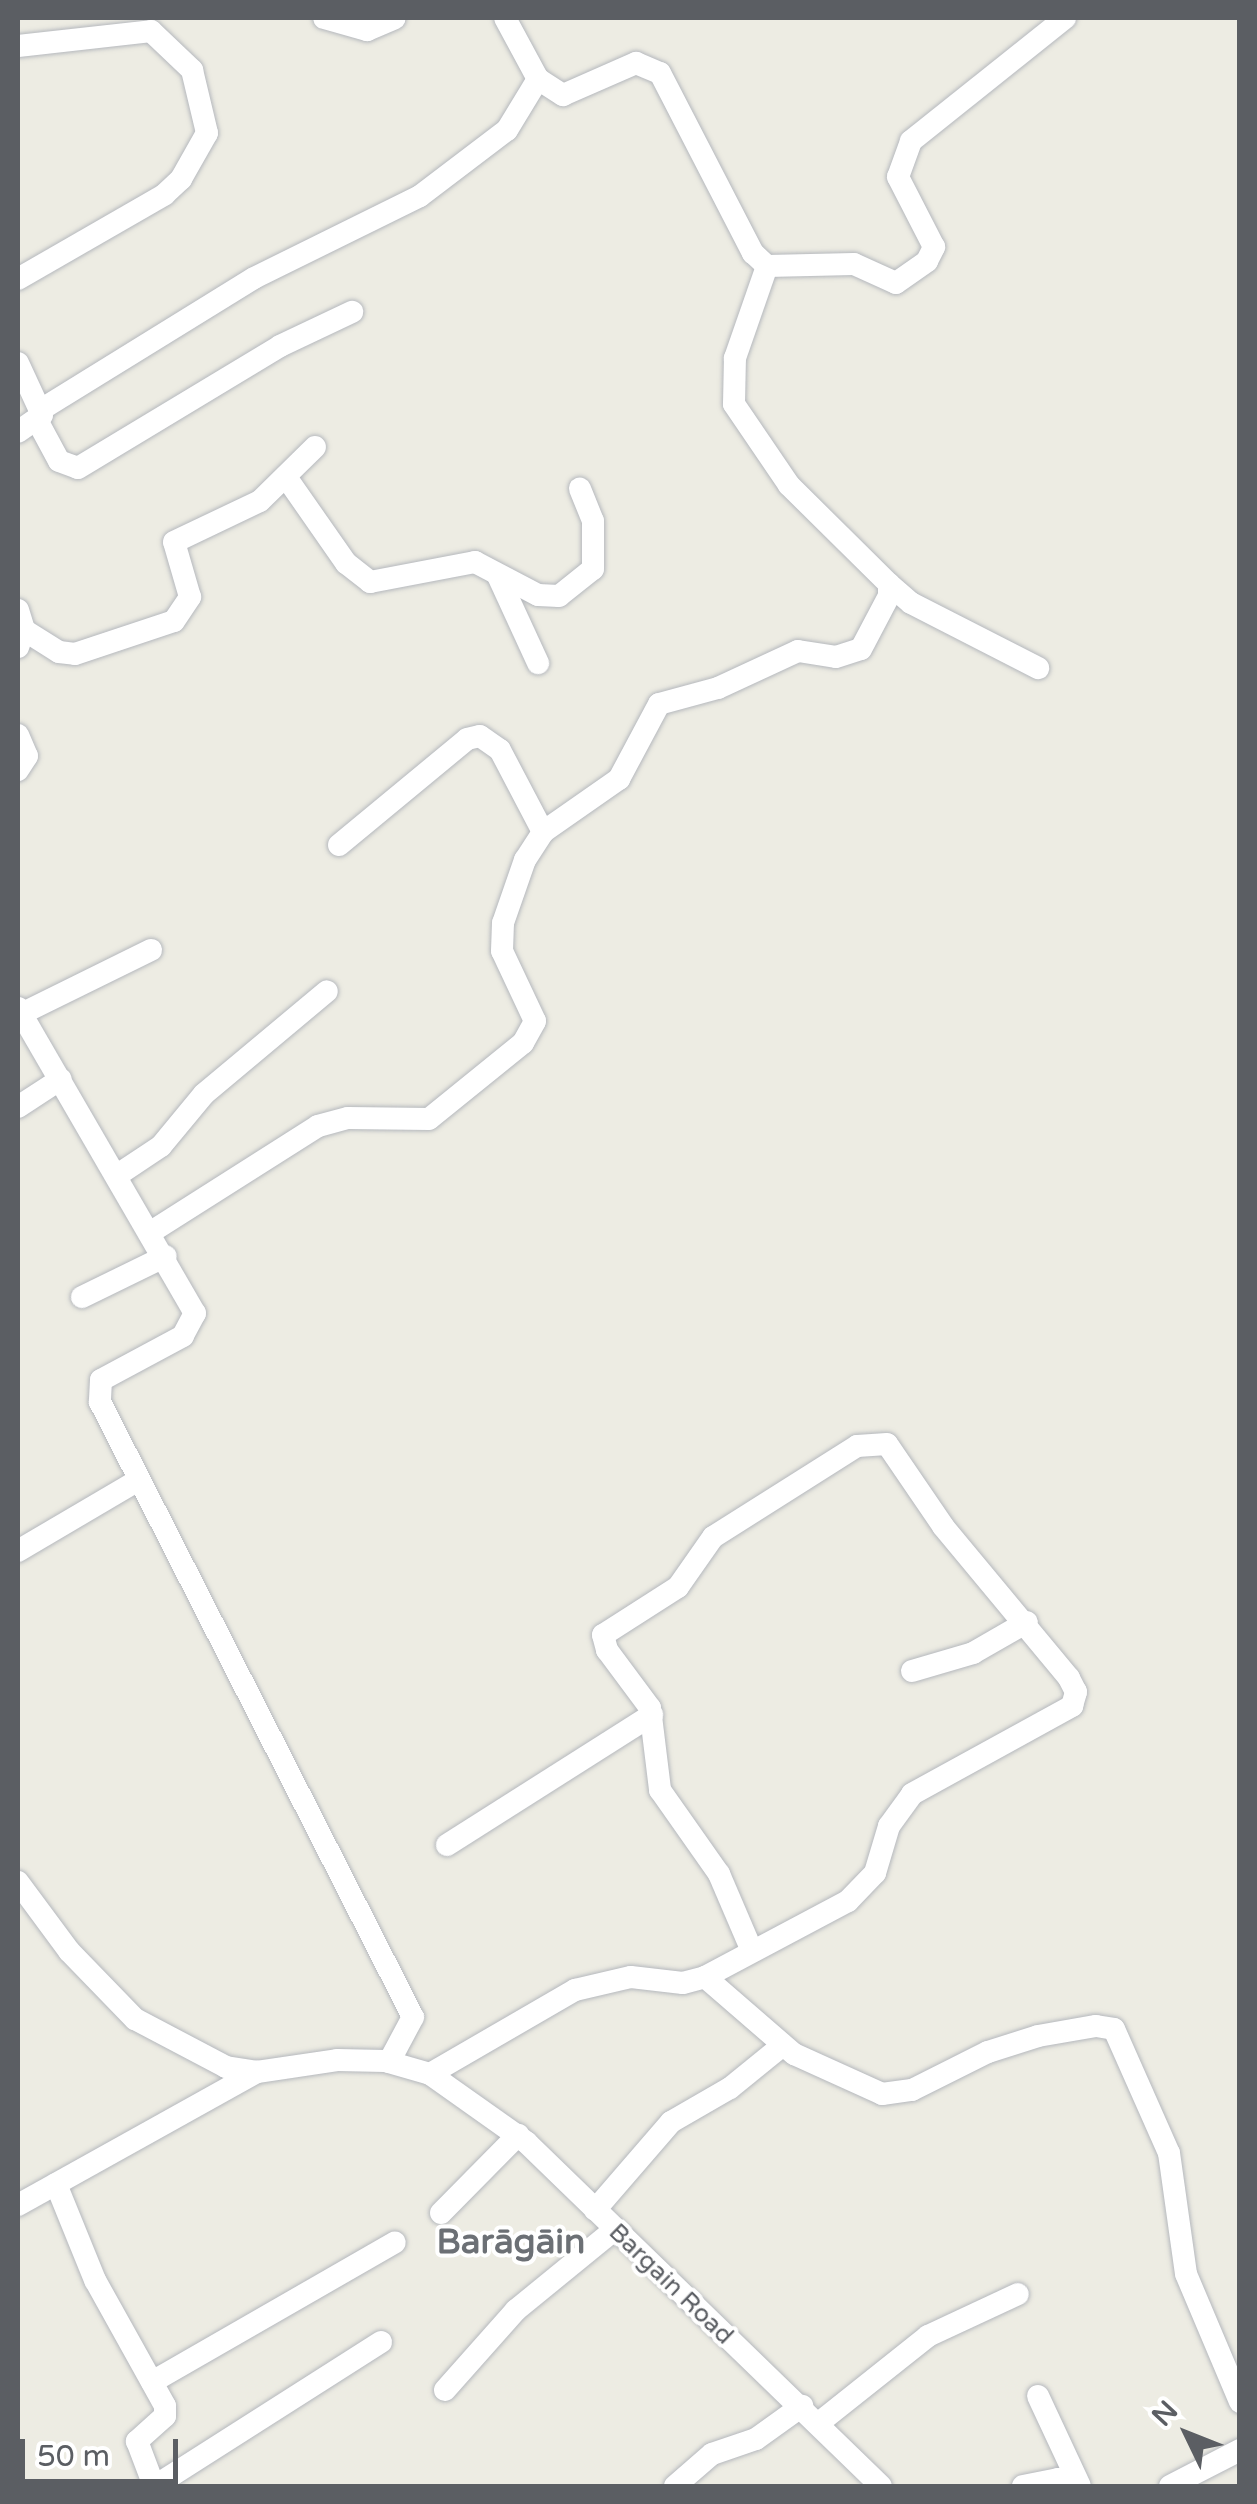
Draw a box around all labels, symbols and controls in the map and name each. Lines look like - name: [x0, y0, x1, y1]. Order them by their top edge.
- street label: Bargain Road: [603, 2217, 739, 2351]
- district label: Barāgāin: [437, 2221, 585, 2263]
- north arrow: [1137, 2384, 1237, 2484]
- text: N: [1145, 2394, 1185, 2433]
- scale bar: [25, 2419, 182, 2481]
- text: 50 m: [37, 2438, 110, 2475]

